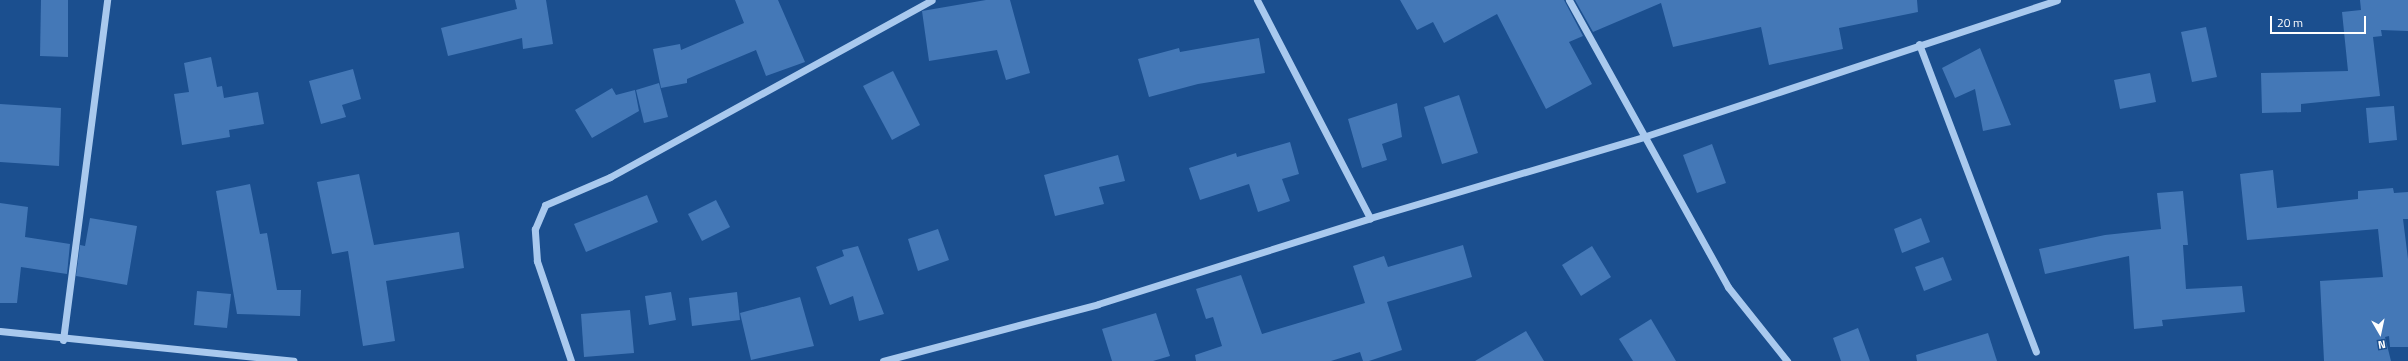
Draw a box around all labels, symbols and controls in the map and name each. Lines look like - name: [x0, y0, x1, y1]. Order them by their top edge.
- scale bar: [2272, 8, 2368, 34]
- text: 20 m: [2277, 13, 2303, 32]
- north arrow: [2360, 313, 2400, 353]
- text: N: [2377, 336, 2387, 353]

